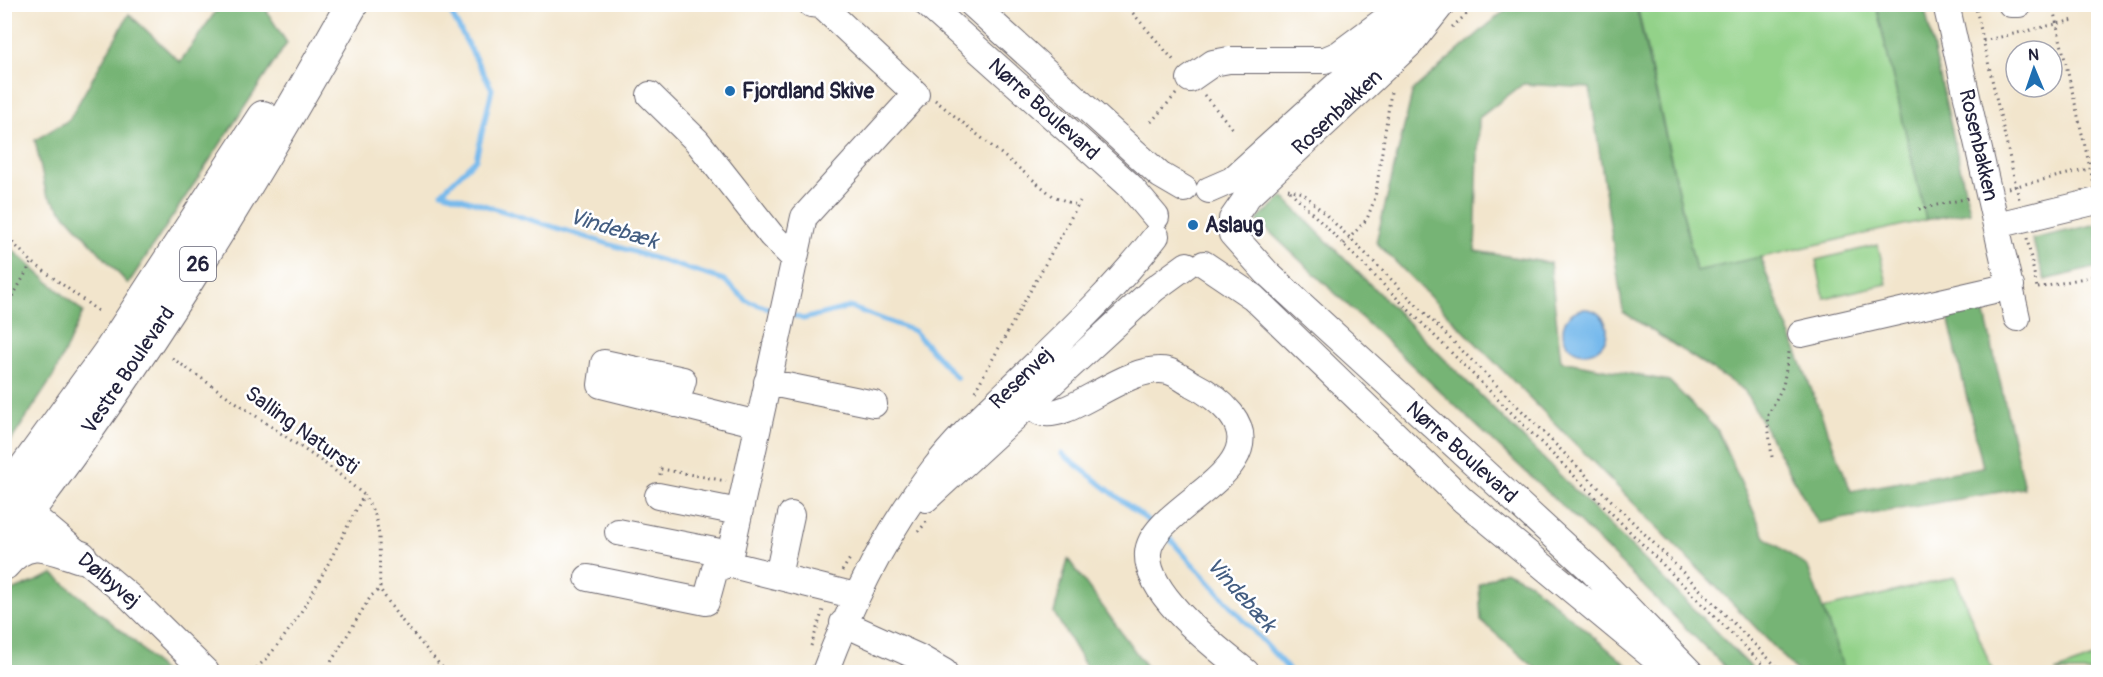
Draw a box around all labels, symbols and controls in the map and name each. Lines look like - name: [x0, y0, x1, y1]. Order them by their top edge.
- north arrow: [2004, 39, 2064, 99]
- text: N: [2028, 45, 2039, 65]
- street label: Nørre Boulevard: [982, 52, 1105, 166]
- street label: Rosenbakken: [1286, 64, 1388, 161]
- place label: Fjordland Skive: [742, 78, 875, 105]
- marker: Fjordland Skive: [723, 84, 737, 98]
- street label: Rosenbakken: [1953, 87, 2004, 204]
- water label: Vindebæk: [566, 202, 663, 256]
- place label: Aslaug: [1205, 212, 1264, 239]
- marker: Aslaug: [1186, 218, 1200, 232]
- road number: 26: [180, 247, 216, 281]
- street label: Vestre Boulevard: [76, 301, 181, 439]
- street label: Resenvej: [984, 341, 1059, 415]
- street label: Salling Natursti: [240, 380, 364, 481]
- street label: Nørre Boulevard: [1400, 395, 1523, 509]
- street label: Dølbyvej: [72, 546, 145, 614]
- water label: Vindebæk: [1200, 551, 1283, 639]

